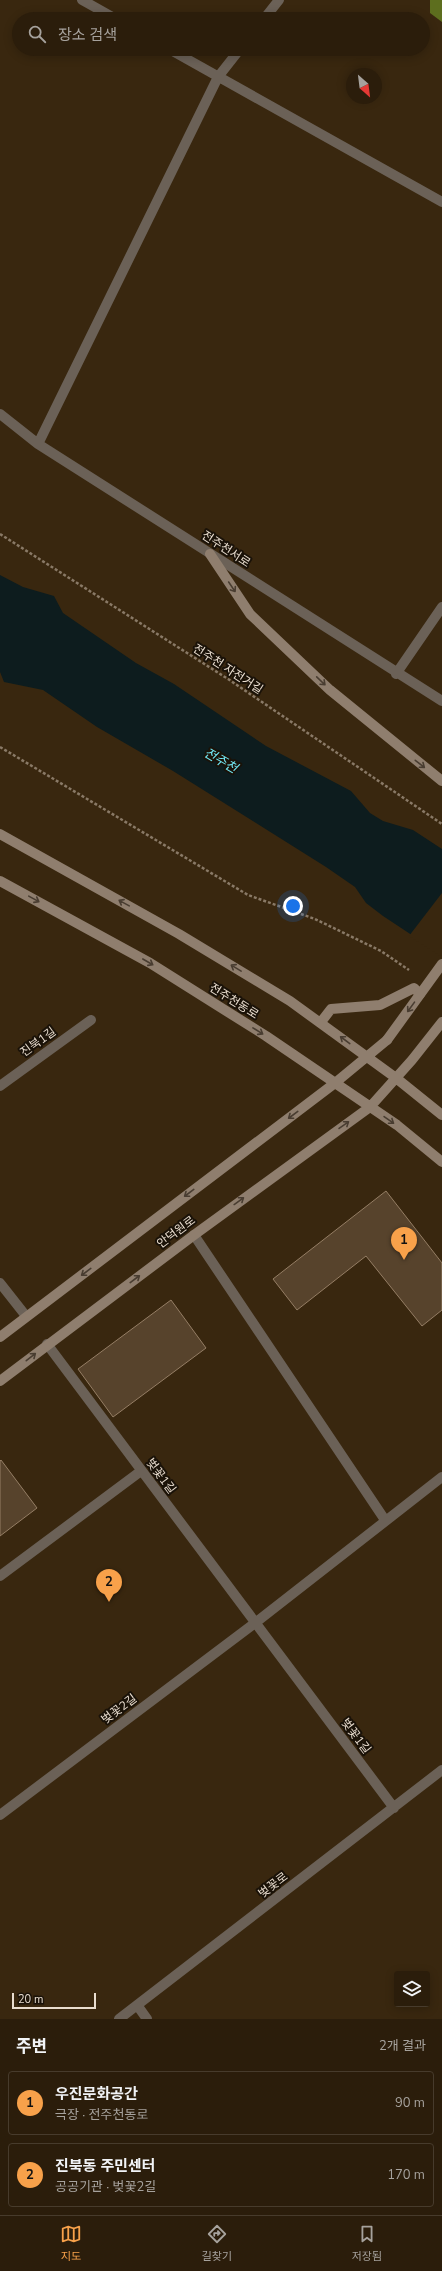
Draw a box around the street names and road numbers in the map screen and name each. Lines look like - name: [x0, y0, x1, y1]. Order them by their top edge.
- street label: 전주천서로: [198, 527, 254, 571]
- street label: 전주천 자전거길: [190, 640, 266, 698]
- street label: 전주천동로: [206, 980, 262, 1022]
- street label: 진북1길: [17, 1024, 59, 1060]
- street label: 안덕원로: [154, 1212, 198, 1252]
- street label: 벚꽃1길: [142, 1455, 180, 1497]
- street label: 벚꽃2길: [98, 1690, 140, 1728]
- street label: 벚꽃1길: [337, 1715, 375, 1757]
- street label: 벚꽃로: [255, 1869, 291, 1901]

